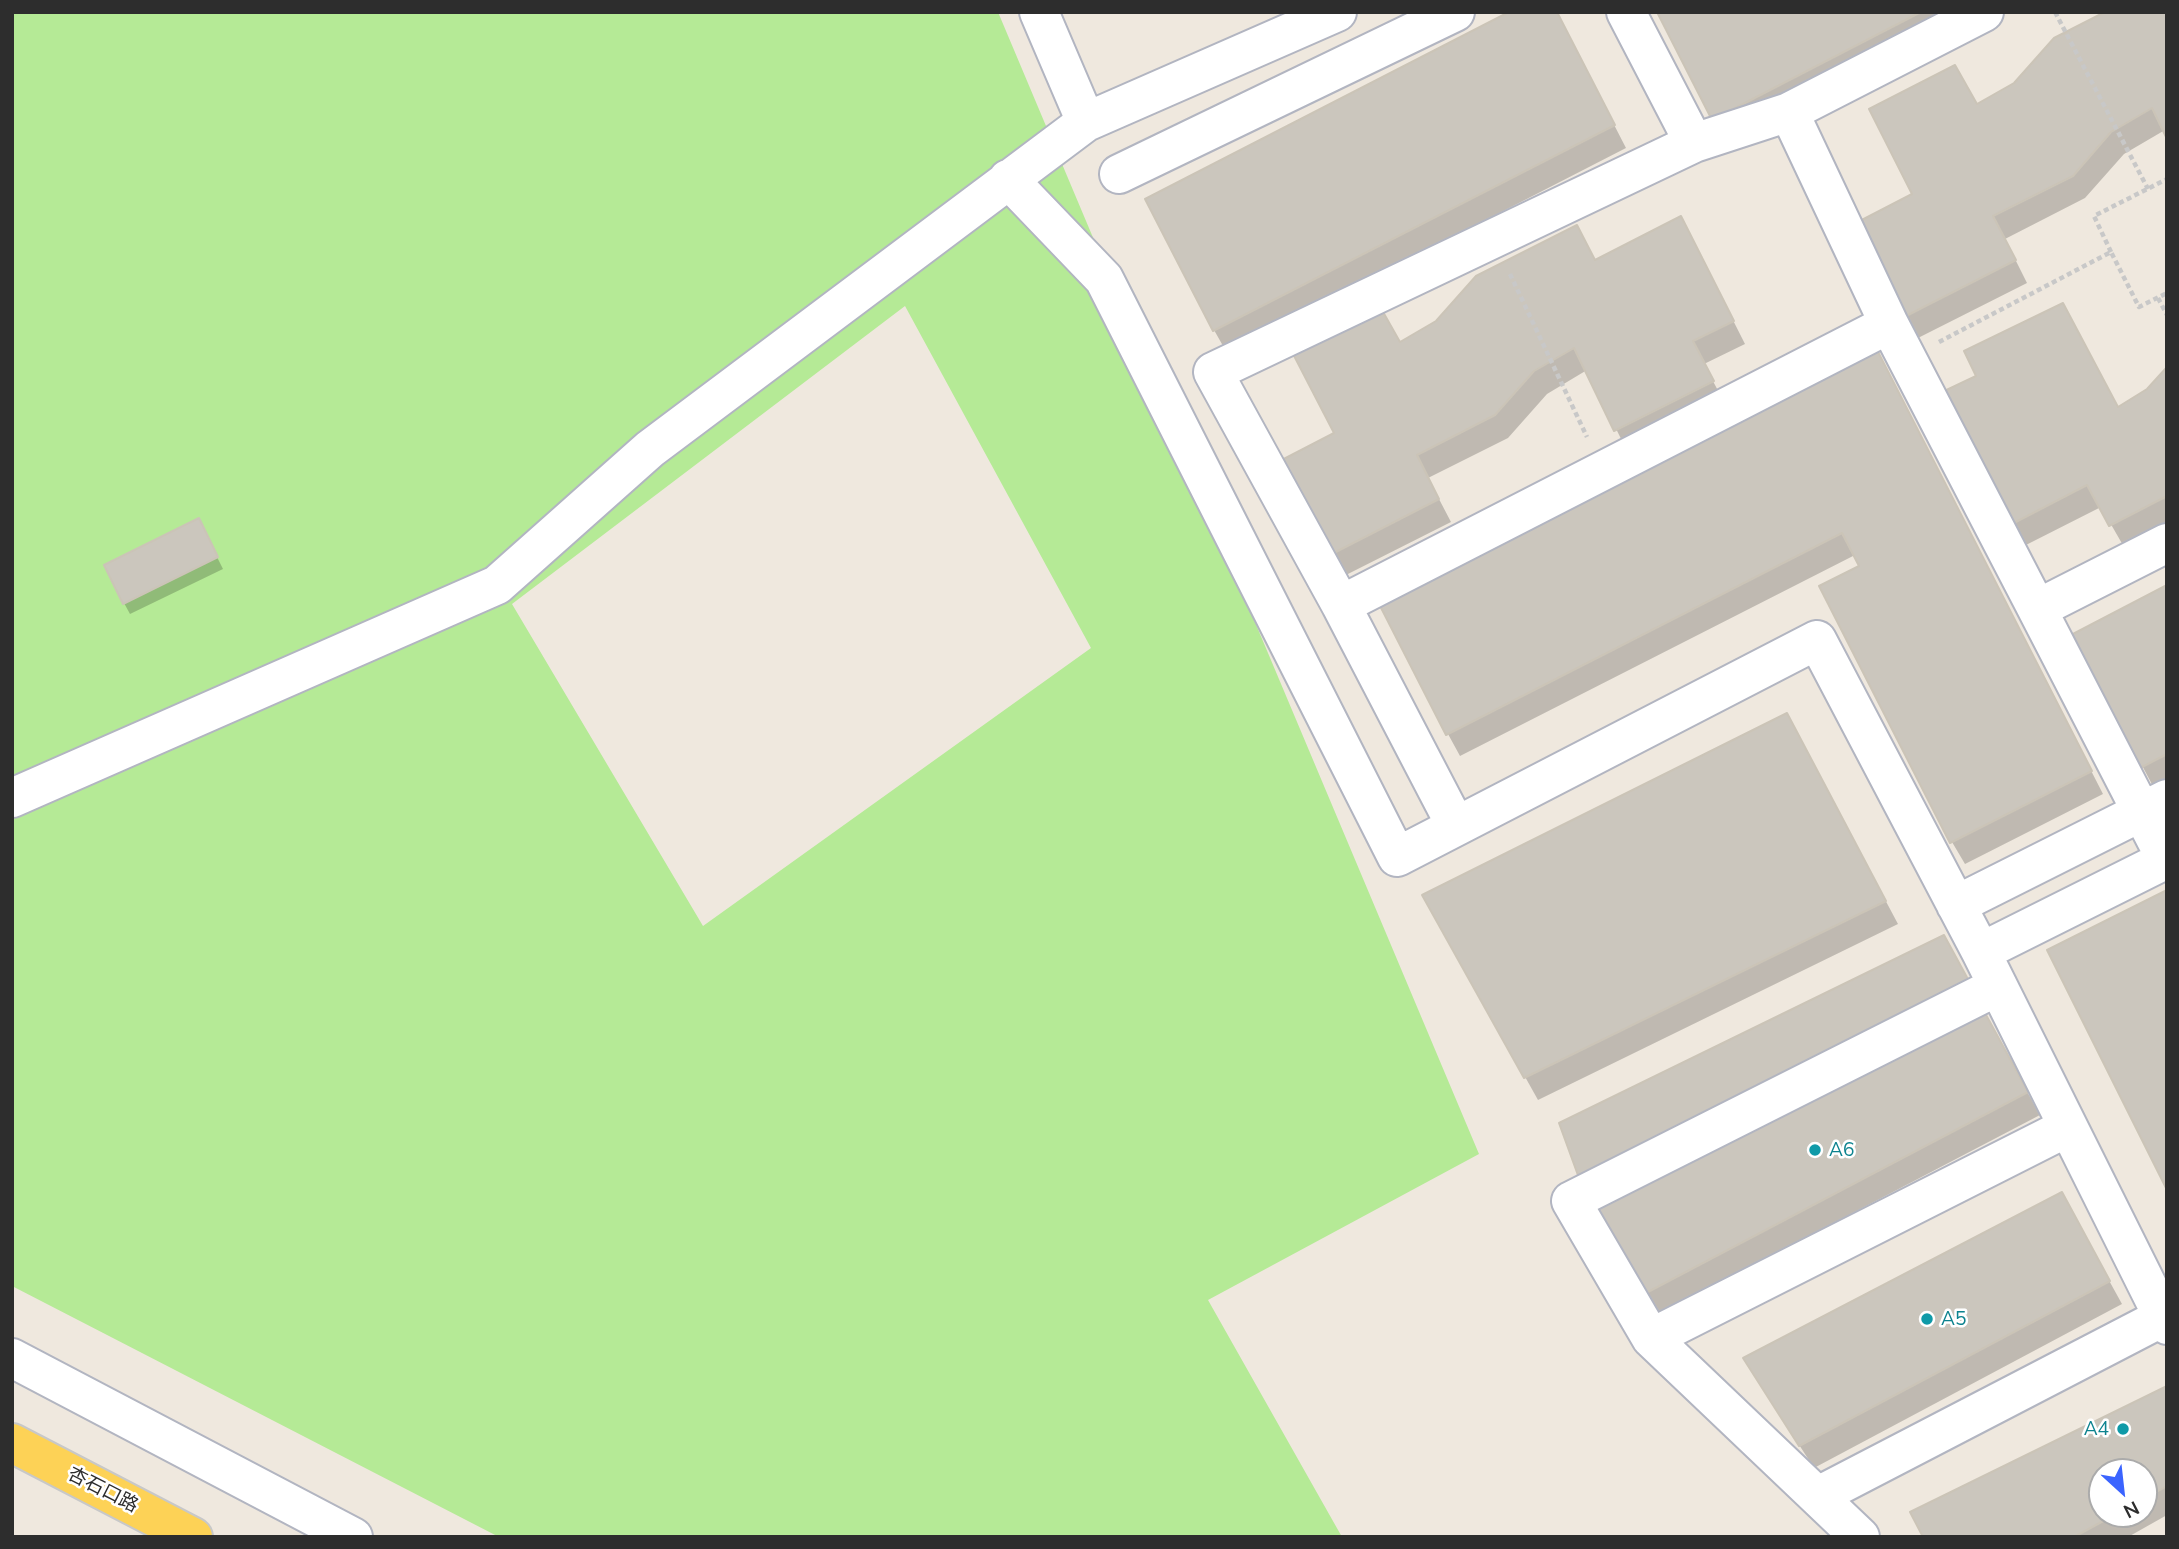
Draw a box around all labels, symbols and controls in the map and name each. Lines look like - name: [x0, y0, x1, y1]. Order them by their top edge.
- place label: A6: [1829, 1139, 1854, 1161]
- marker: A6: [1807, 1142, 1823, 1158]
- place label: A5: [1941, 1308, 1966, 1330]
- marker: A5: [1919, 1311, 1935, 1327]
- place label: A4: [2084, 1418, 2109, 1440]
- marker: A4: [2115, 1421, 2131, 1437]
- north arrow: [2088, 1458, 2158, 1528]
- street label: 杏石口路: [64, 1463, 142, 1517]
- text: N: [2120, 1496, 2143, 1524]

